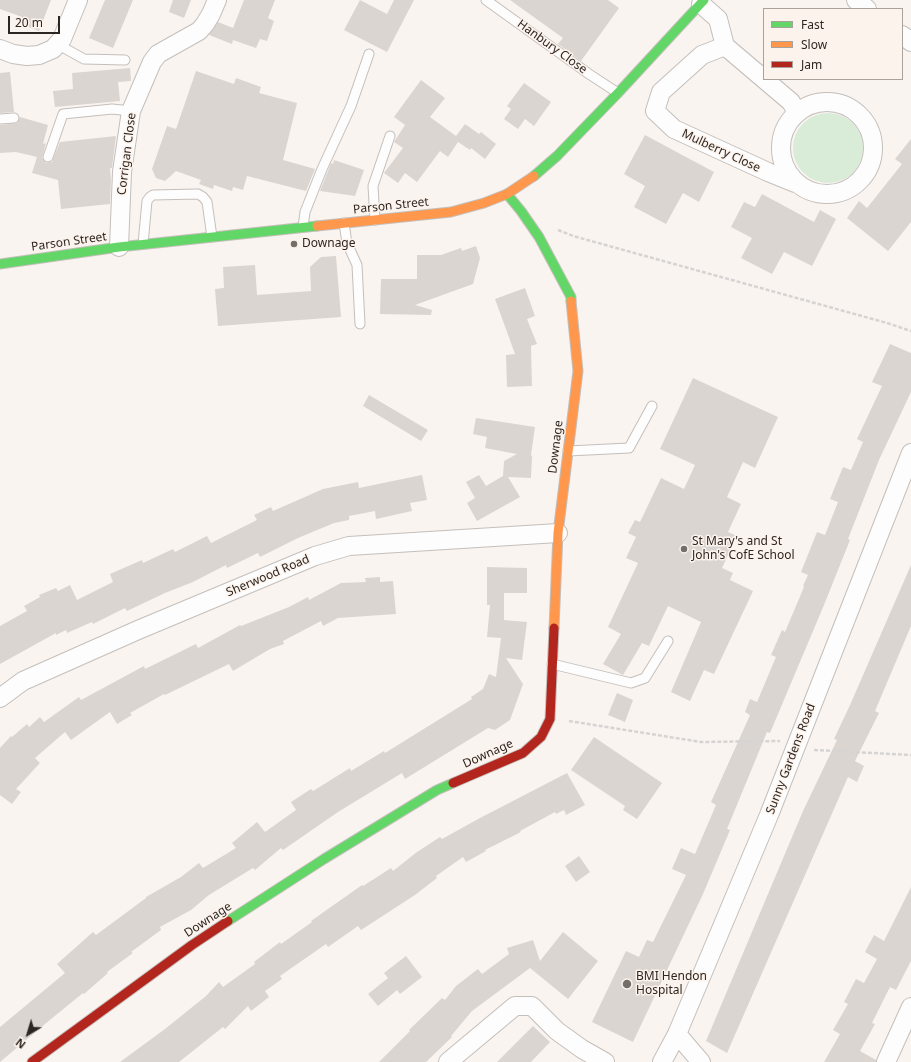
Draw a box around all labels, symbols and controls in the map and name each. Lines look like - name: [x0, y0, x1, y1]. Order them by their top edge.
- scale bar: [10, 8, 62, 34]
- legend: [763, 8, 903, 80]
- text: 20 m: [15, 14, 43, 31]
- text: Fast: [801, 16, 824, 33]
- street label: Hanbury Close: [514, 17, 590, 77]
- text: Slow: [801, 36, 827, 53]
- text: Jam: [801, 56, 822, 73]
- street label: Corrigan Close: [115, 112, 139, 196]
- street label: Mulberry Close: [679, 126, 763, 176]
- street label: Parson Street: [352, 195, 430, 217]
- street label: Parson Street: [30, 230, 108, 254]
- place label: Downage: [302, 237, 356, 251]
- marker: Downage: [289, 239, 299, 249]
- street label: Downage: [546, 420, 566, 474]
- place label: St Mary's and St John's CofE School: [692, 535, 795, 563]
- marker: St Mary's and St John's CofE School: [679, 544, 689, 554]
- street label: Sherwood Road: [224, 552, 312, 600]
- street label: Sunny Gardens Road: [763, 702, 819, 816]
- street label: Downage: [461, 737, 515, 771]
- street label: Downage: [182, 899, 234, 941]
- place label: BMI Hendon Hospital: [636, 970, 707, 998]
- marker: BMI Hendon Hospital: [621, 978, 633, 990]
- north arrow: [8, 1014, 48, 1054]
- text: N: [12, 1035, 28, 1053]

